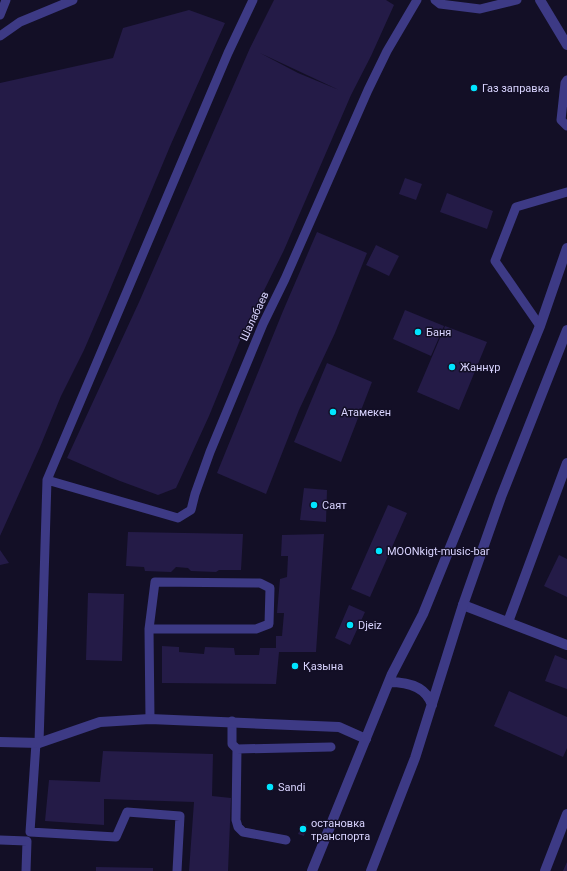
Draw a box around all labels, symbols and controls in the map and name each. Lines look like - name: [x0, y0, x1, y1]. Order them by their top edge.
- place label: Газ заправка: [482, 82, 550, 95]
- marker: Газ заправка: [469, 83, 479, 93]
- street label: Шалабаев: [237, 290, 272, 343]
- place label: Баня: [426, 326, 451, 339]
- marker: Баня: [413, 327, 423, 337]
- place label: Жаннұр: [460, 361, 500, 374]
- marker: Жаннұр: [447, 362, 457, 372]
- place label: Атамекен: [341, 406, 391, 419]
- marker: Атамекен: [328, 407, 338, 417]
- place label: Саят: [322, 499, 347, 512]
- marker: Саят: [309, 500, 319, 510]
- place label: MOONkigt-music-bar: [387, 545, 490, 558]
- marker: MOONkigt-music-bar: [374, 546, 384, 556]
- place label: Djeiz: [358, 619, 382, 632]
- marker: Djeiz: [345, 620, 355, 630]
- place label: Қазына: [303, 660, 343, 673]
- marker: Қазына: [290, 661, 300, 671]
- place label: Sandi: [278, 781, 305, 794]
- marker: Sandi: [265, 782, 275, 792]
- place label: остановка транспорта: [311, 817, 370, 843]
- marker: остановка транспорта: [298, 824, 308, 834]

